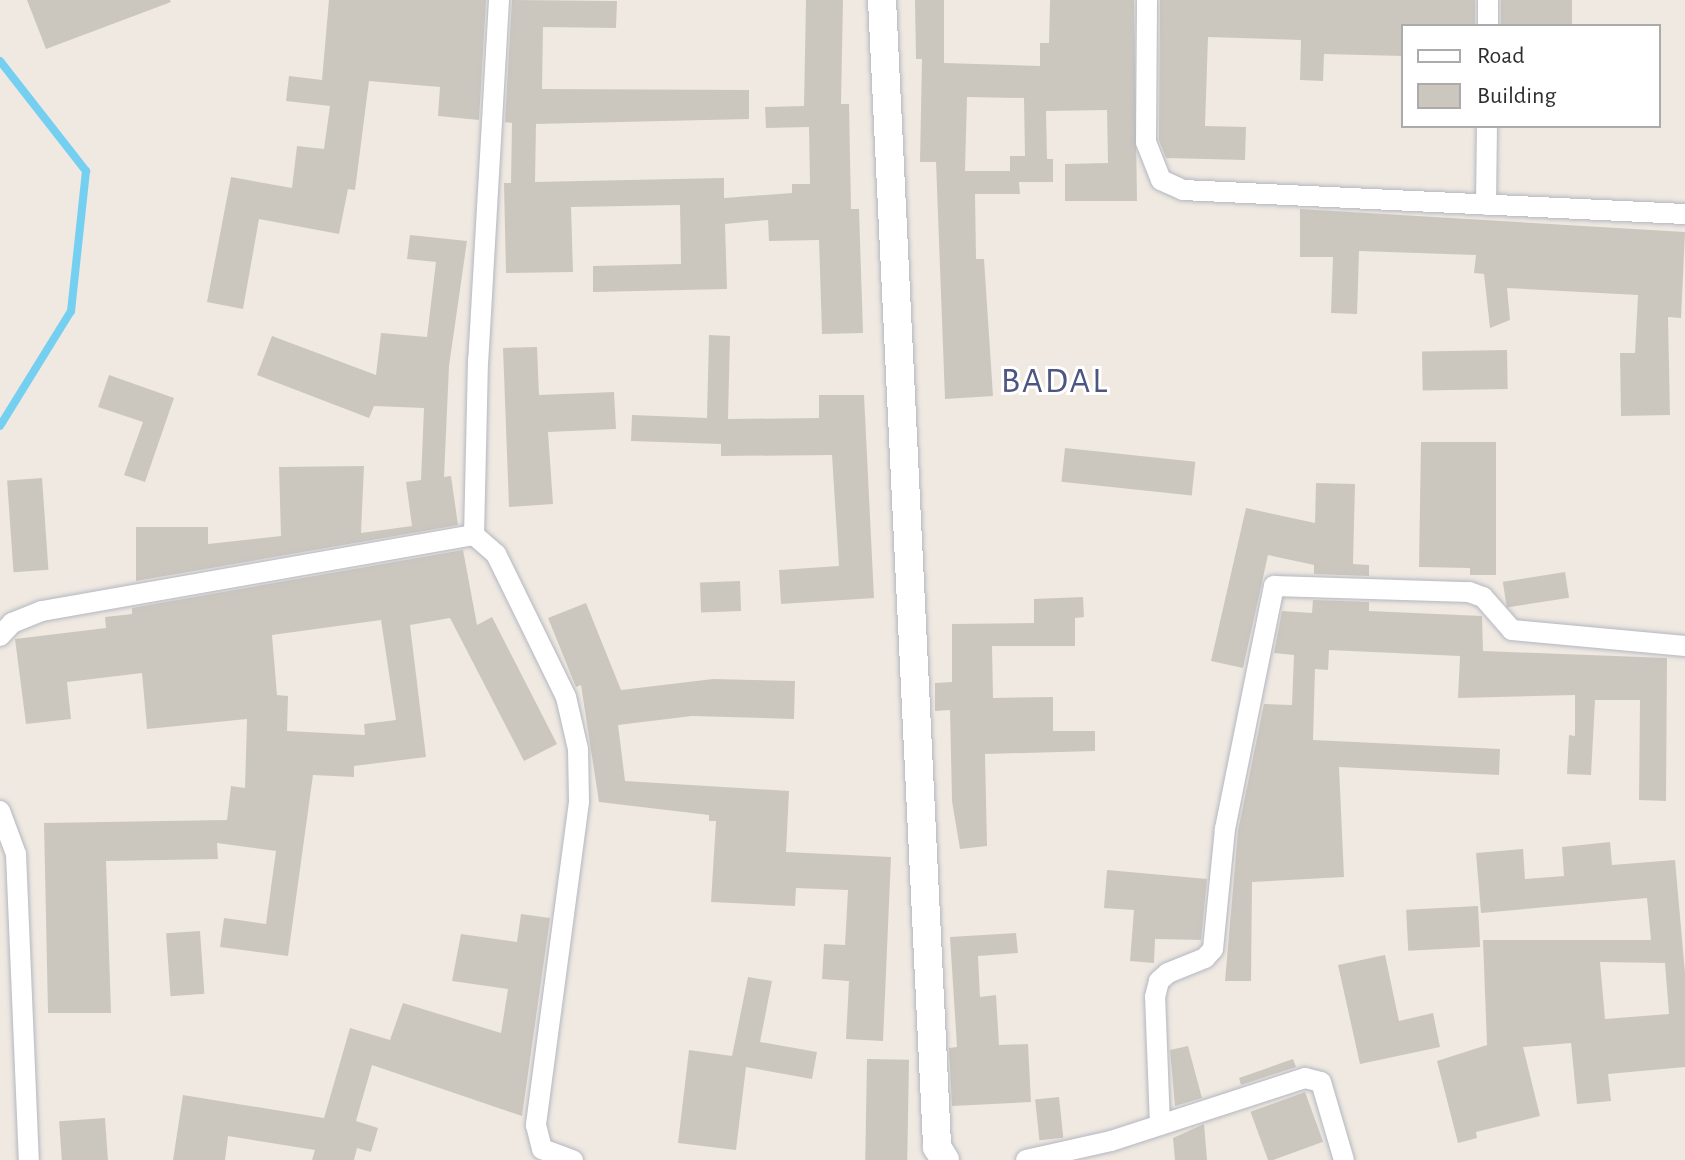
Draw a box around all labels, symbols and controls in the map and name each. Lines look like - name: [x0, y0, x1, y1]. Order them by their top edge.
- legend: [1401, 24, 1661, 128]
- text: Road: [1477, 44, 1525, 68]
- text: Building: [1477, 84, 1556, 108]
- district label: BADAL: [1001, 360, 1109, 404]

